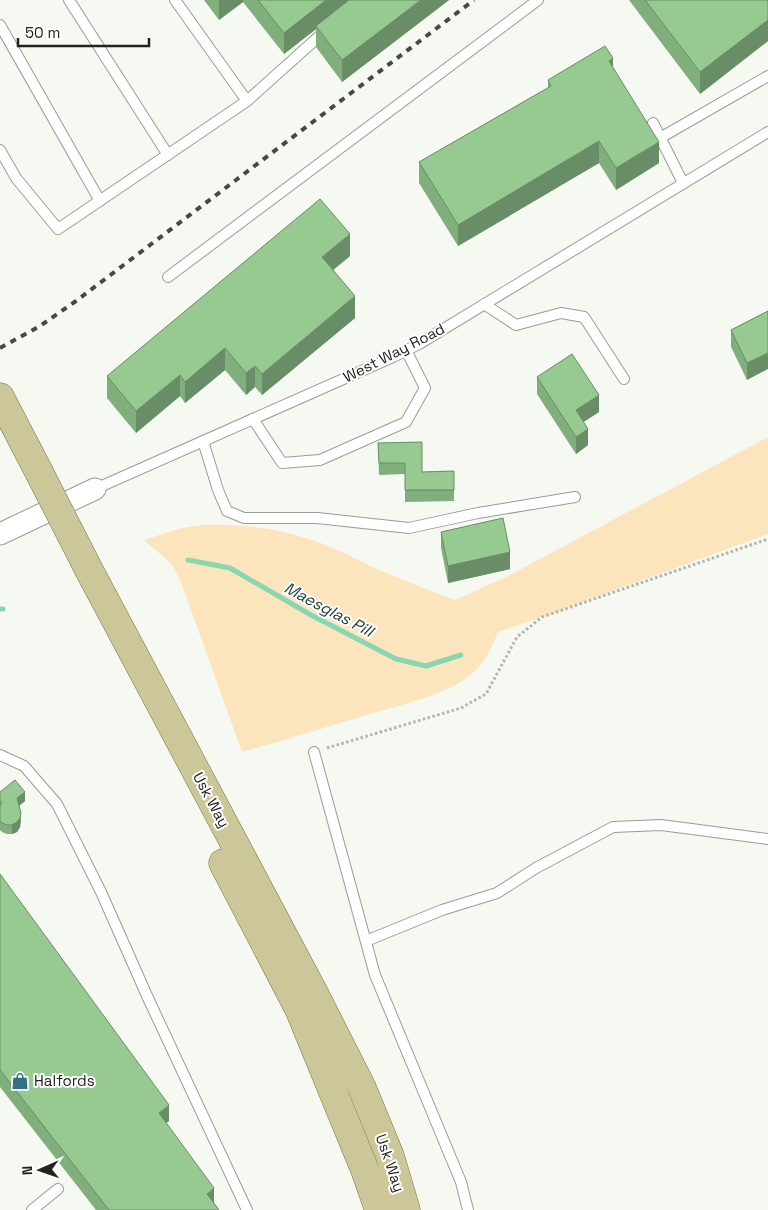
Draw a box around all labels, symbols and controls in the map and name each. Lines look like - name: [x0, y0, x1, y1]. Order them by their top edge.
- scale bar: [18, 15, 149, 47]
- text: 50 m: [25, 23, 60, 42]
- street label: West Way Road: [340, 319, 448, 386]
- water label: Maesglas Pill: [281, 577, 379, 643]
- street label: Usk Way: [189, 769, 234, 831]
- shop icon: Halfords: [10, 1071, 30, 1091]
- place label: Halfords: [34, 1071, 95, 1090]
- street label: Usk Way: [372, 1131, 409, 1194]
- north arrow: [15, 1145, 65, 1195]
- text: N: [18, 1165, 36, 1175]

